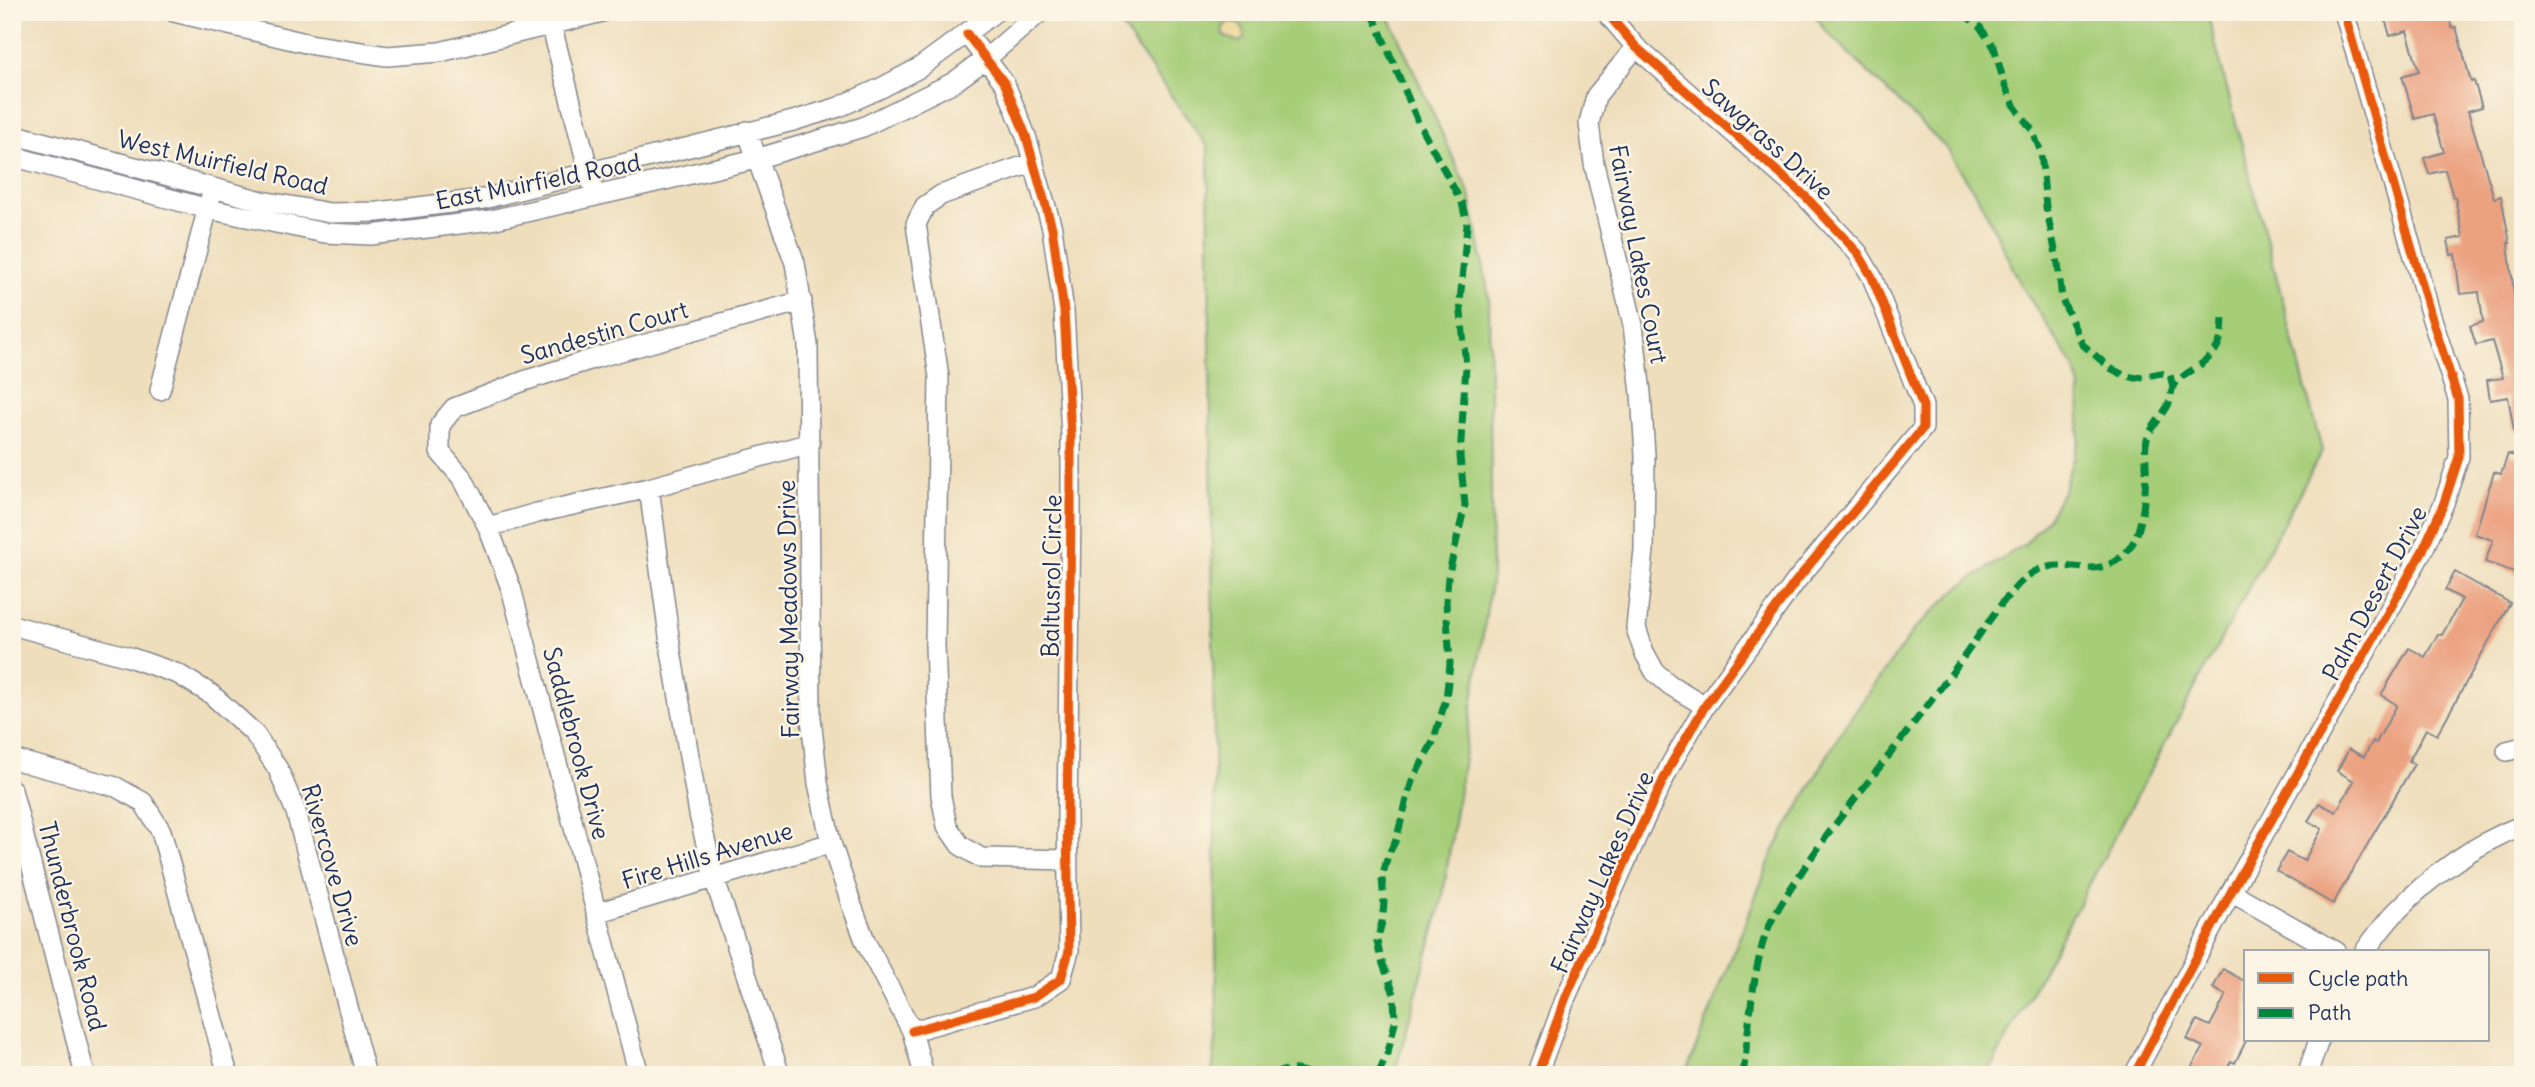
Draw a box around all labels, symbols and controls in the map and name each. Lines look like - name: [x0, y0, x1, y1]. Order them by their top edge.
- street label: Sawgrass Drive: [1696, 72, 1840, 206]
- street label: West Muirfield Road: [115, 123, 331, 201]
- street label: Fairway Lakes Court: [1603, 142, 1675, 366]
- street label: East Muirfield Road: [433, 146, 643, 216]
- street label: Sandestin Court: [517, 294, 691, 370]
- street label: Fairway Meadows Drive: [771, 479, 805, 739]
- street label: Baltusrol Circle: [1035, 494, 1067, 658]
- street label: Palm Desert Drive: [2315, 500, 2433, 686]
- street label: Saddlebrook Drive: [537, 643, 617, 843]
- street label: Fairway Lakes Drive: [1544, 766, 1660, 978]
- street label: Rivercove Drive: [296, 780, 370, 950]
- street label: Fire Hills Avenue: [618, 815, 796, 895]
- street label: Thunderbrook Road: [32, 818, 114, 1034]
- legend: [2244, 950, 2490, 1042]
- text: Cycle path: [2308, 965, 2408, 992]
- text: Path: [2308, 999, 2351, 1026]

